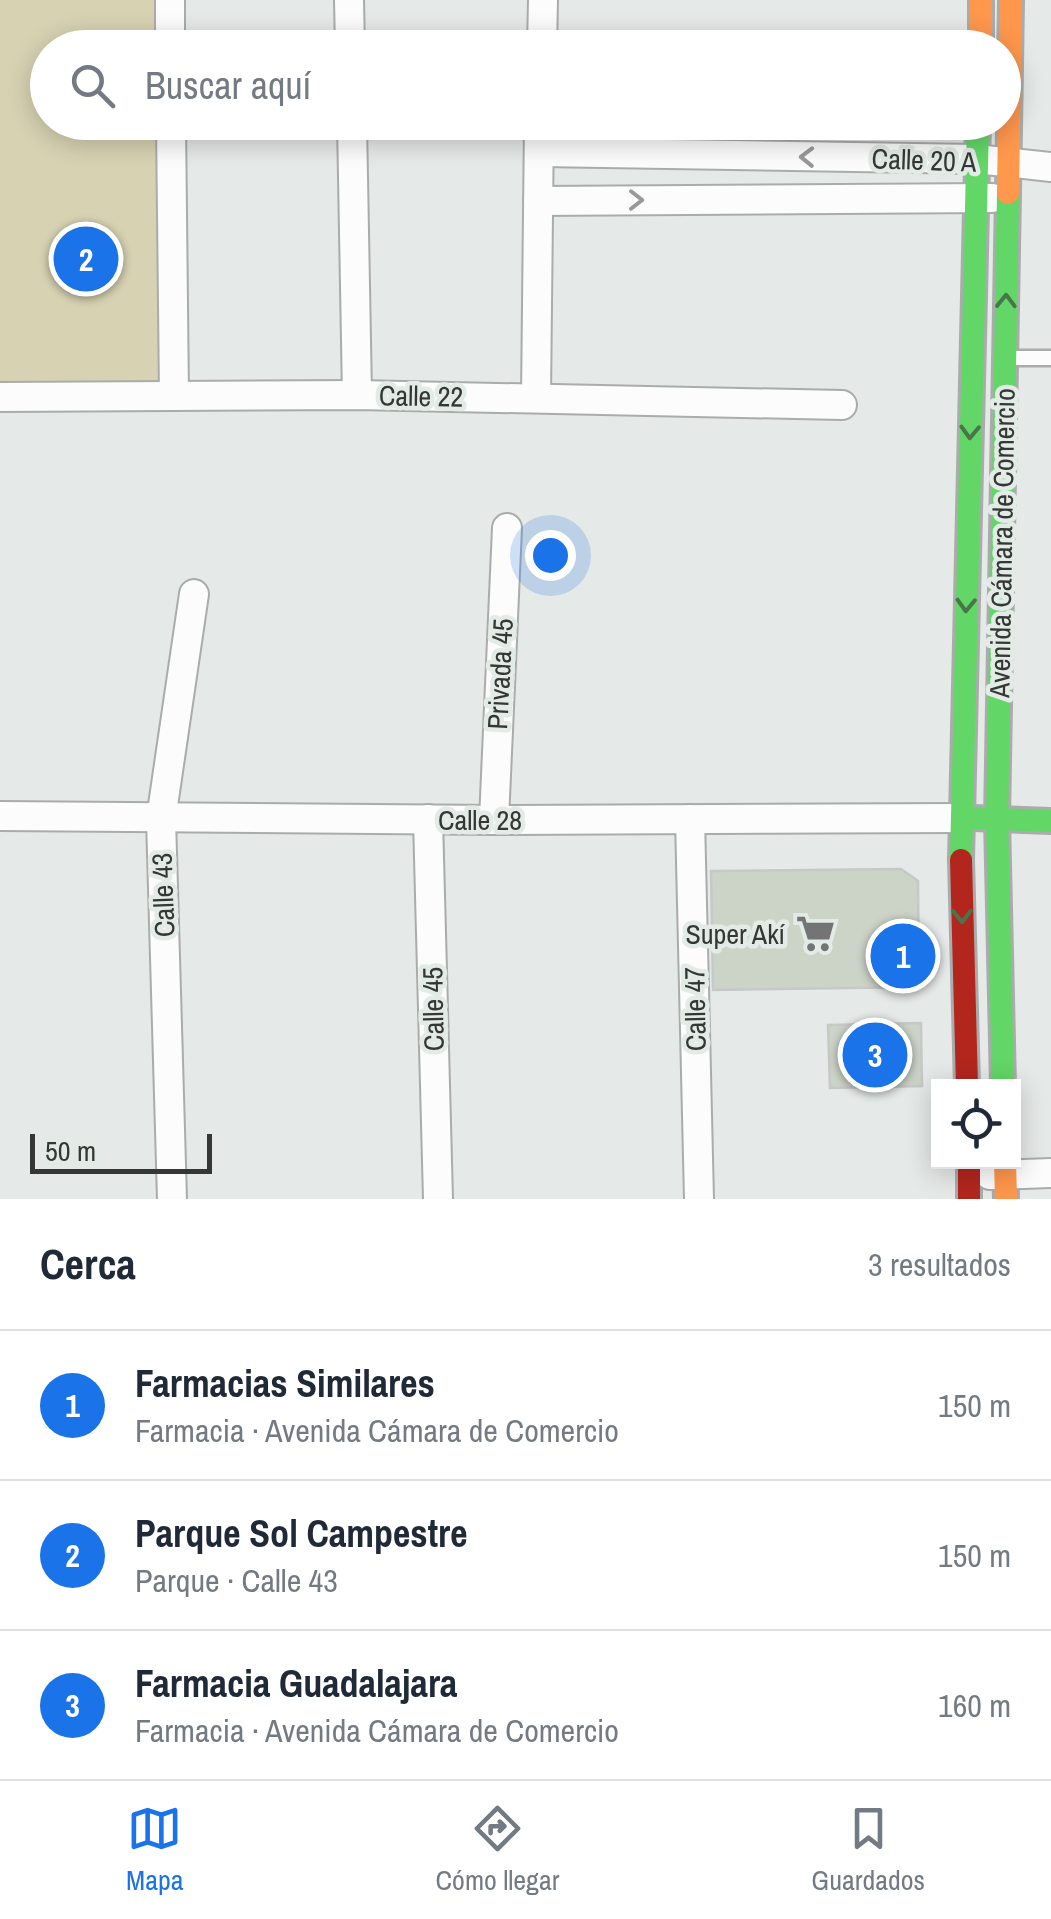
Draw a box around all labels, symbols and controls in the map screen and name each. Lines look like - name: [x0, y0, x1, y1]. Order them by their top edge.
- search box: [30, 30, 1021, 140]
- icon: search: [65, 58, 120, 113]
- text: Buscar aquí: [145, 60, 311, 111]
- street label: Calle 20 A: [871, 139, 978, 181]
- one-way arrow: [798, 146, 814, 167]
- one-way arrow: [628, 189, 644, 211]
- pin: 2: [54, 222, 118, 296]
- one-way arrow: [996, 293, 1017, 309]
- street label: Calle 22: [379, 376, 463, 416]
- street label: Avenida Cámara de Comercio: [980, 388, 1024, 699]
- one-way arrow: [960, 424, 981, 440]
- your location: [525, 530, 576, 581]
- one-way arrow: [955, 597, 976, 613]
- street label: Privada 45: [478, 618, 522, 730]
- street label: Calle 28: [438, 801, 522, 839]
- street label: Calle 43: [143, 852, 183, 938]
- one-way arrow: [952, 908, 973, 924]
- supermarket icon: Super Akí: [794, 913, 836, 955]
- place label: Super Akí: [685, 915, 786, 953]
- pin: 1: [870, 918, 936, 994]
- street label: Calle 45: [413, 967, 453, 1051]
- street label: Calle 47: [675, 967, 715, 1051]
- pin: 3: [842, 1018, 908, 1092]
- map controls: [931, 1079, 1021, 1169]
- button: locate: [931, 1079, 1021, 1169]
- scale bar: [30, 1129, 212, 1174]
- text: 50 m: [45, 1132, 96, 1170]
- text: Cerca: [40, 1236, 136, 1292]
- text: 3 resultados: [868, 1243, 1011, 1286]
- text: Farmacias Similares: [135, 1358, 435, 1409]
- text: 1: [65, 1384, 80, 1427]
- text: 150 m: [938, 1384, 1011, 1427]
- text: Farmacia · Avenida Cámara de Comercio: [135, 1409, 619, 1452]
- text: Parque Sol Campestre: [135, 1508, 468, 1559]
- text: 2: [65, 1534, 80, 1577]
- text: 150 m: [938, 1534, 1011, 1577]
- text: Parque · Calle 43: [135, 1559, 338, 1602]
- text: Farmacia Guadalajara: [135, 1658, 457, 1709]
- text: 3: [65, 1684, 80, 1727]
- text: 160 m: [938, 1684, 1011, 1727]
- text: Farmacia · Avenida Cámara de Comercio: [135, 1709, 619, 1752]
- tab: Mapa: [126, 1801, 183, 1899]
- tab: Cómo llegar: [436, 1801, 559, 1899]
- tab: Guardados: [811, 1801, 925, 1899]

